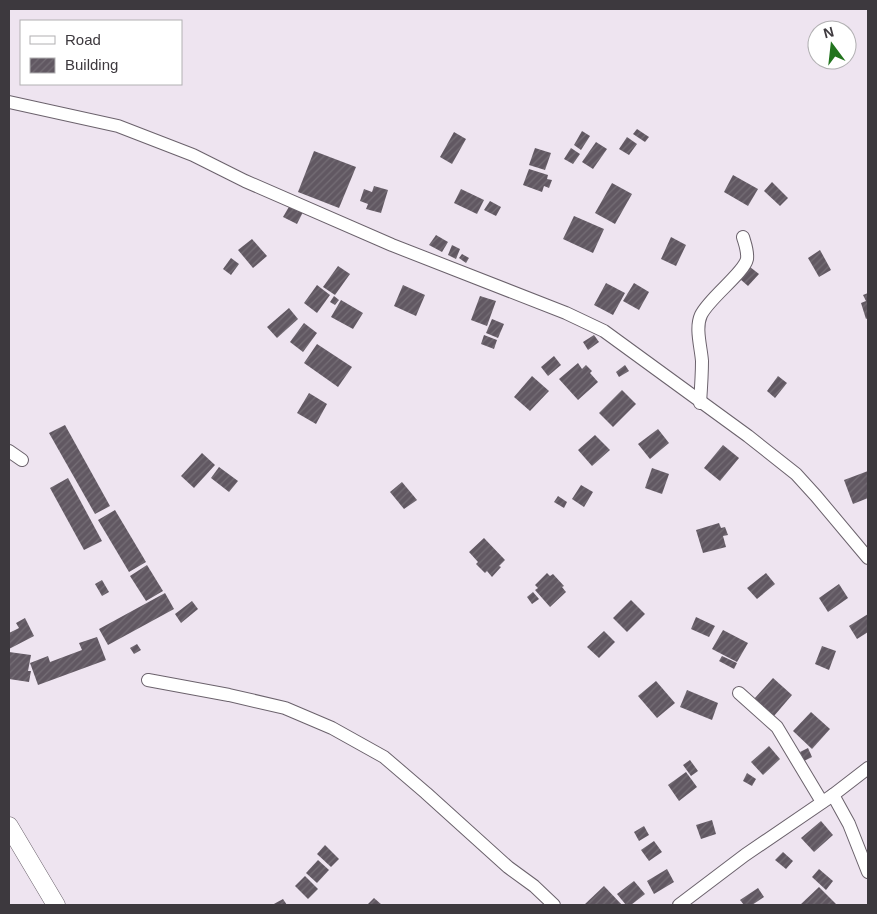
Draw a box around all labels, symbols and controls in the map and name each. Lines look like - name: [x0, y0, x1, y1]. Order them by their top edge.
- legend: [20, 20, 182, 85]
- north arrow: [807, 20, 857, 70]
- text: N: [822, 23, 836, 41]
- text: Road: [65, 31, 101, 48]
- text: Building: [65, 56, 118, 73]

